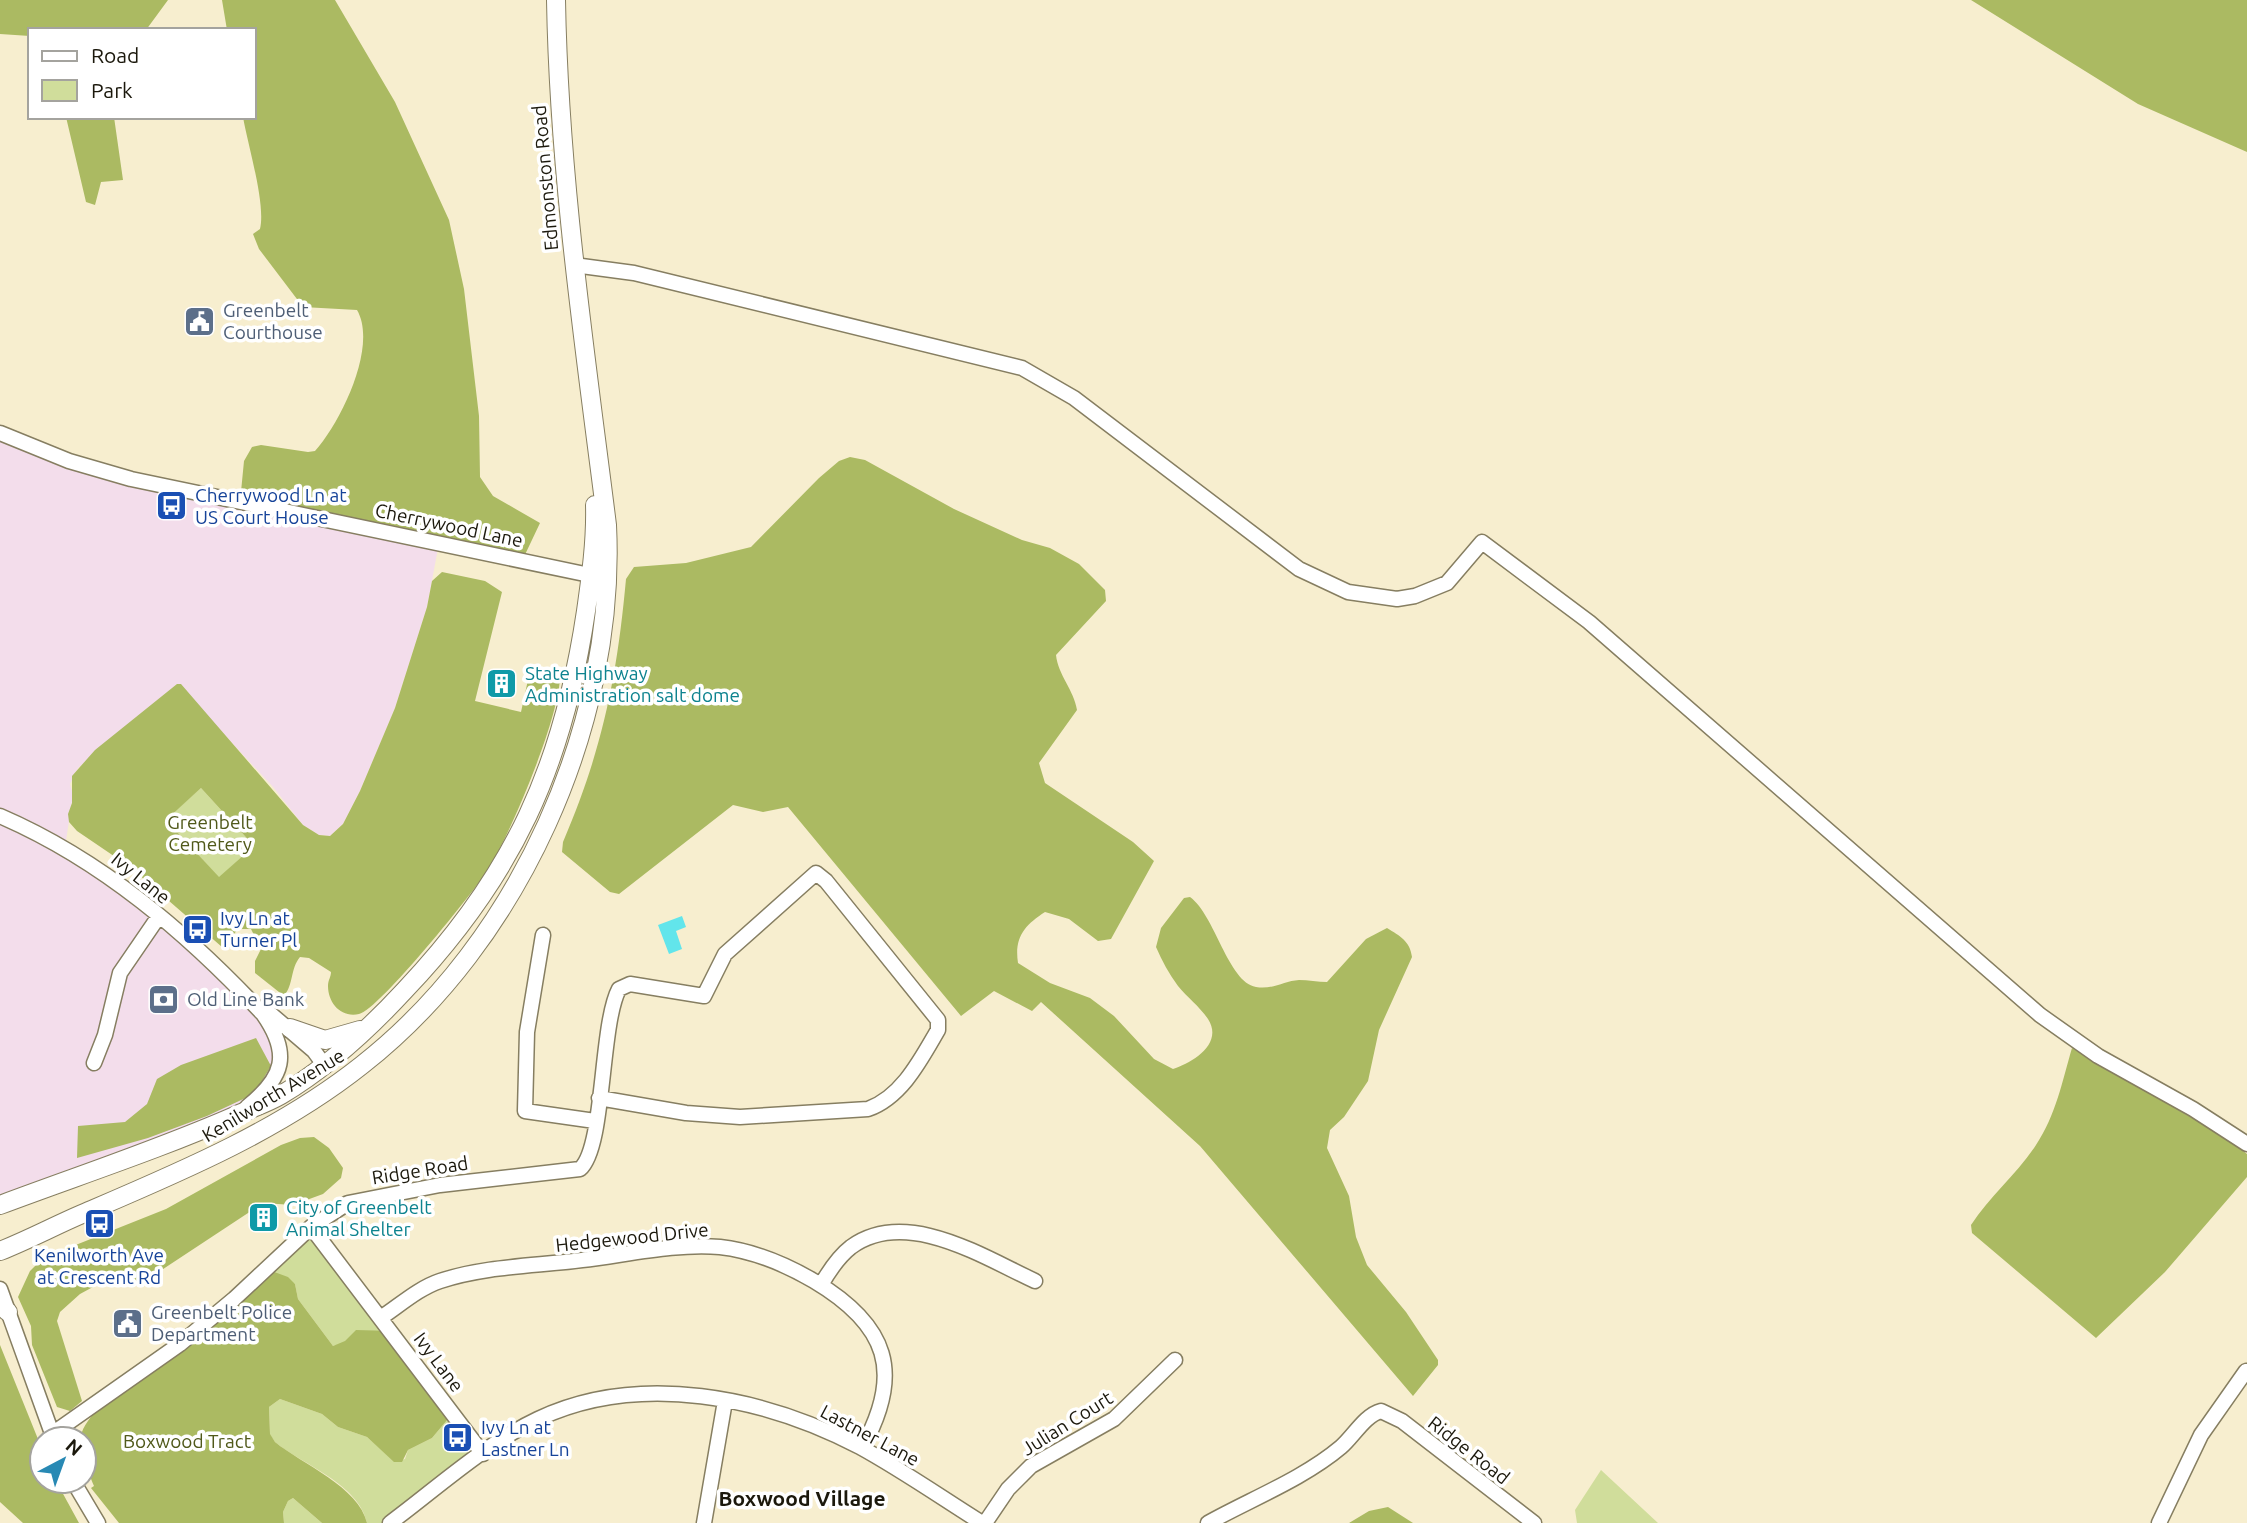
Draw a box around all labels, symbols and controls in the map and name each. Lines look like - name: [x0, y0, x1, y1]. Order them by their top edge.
- legend: [28, 28, 256, 119]
- text: Road: [91, 43, 139, 67]
- text: Park: [91, 78, 133, 102]
- street label: Edmonston Road: [528, 104, 562, 252]
- place label: Greenbelt Courthouse: [223, 299, 323, 343]
- public building icon: Greenbelt Courthouse: [183, 304, 217, 338]
- place label: Cherrywood Ln at US Court House: [195, 484, 347, 528]
- bus stop icon: Cherrywood Ln at US Court House: [155, 489, 189, 523]
- street label: Cherrywood Lane: [373, 499, 525, 551]
- place label: State Highway Administration salt dome: [525, 662, 740, 706]
- building icon: State Highway Administration salt dome: [485, 667, 519, 701]
- park label: Greenbelt Cemetery: [167, 811, 253, 855]
- street label: Ivy Lane: [107, 848, 175, 908]
- place label: Ivy Ln at Turner Pl: [220, 907, 297, 951]
- bus stop icon: Ivy Ln at Turner Pl: [180, 912, 214, 946]
- bank icon: Old Line Bank: [147, 982, 181, 1016]
- place label: Old Line Bank: [187, 988, 305, 1010]
- street label: Kenilworth Avenue: [198, 1044, 348, 1146]
- street label: Ridge Road: [370, 1152, 470, 1188]
- place label: City of Greenbelt Animal Shelter: [286, 1196, 432, 1240]
- building icon: City of Greenbelt Animal Shelter: [246, 1201, 280, 1235]
- bus stop icon: Kenilworth Ave at Crescent Rd: [82, 1207, 116, 1241]
- street label: Hedgewood Drive: [554, 1218, 710, 1256]
- place label: Kenilworth Ave at Crescent Rd: [34, 1244, 164, 1288]
- place label: Greenbelt Police Department: [151, 1301, 292, 1345]
- public building icon: Greenbelt Police Department: [111, 1306, 145, 1340]
- street label: Ivy Lane: [410, 1328, 468, 1396]
- street label: Julian Court: [1017, 1386, 1117, 1460]
- street label: Lastner Lane: [817, 1400, 923, 1470]
- street label: Ridge Road: [1424, 1411, 1514, 1489]
- place label: Ivy Ln at Lastner Ln: [481, 1416, 570, 1460]
- bus stop icon: Ivy Ln at Lastner Ln: [441, 1421, 475, 1455]
- north arrow: [28, 1425, 98, 1495]
- park label: Boxwood Tract: [123, 1430, 252, 1452]
- text: N: [62, 1434, 87, 1460]
- district label: Boxwood Village: [718, 1486, 886, 1510]

